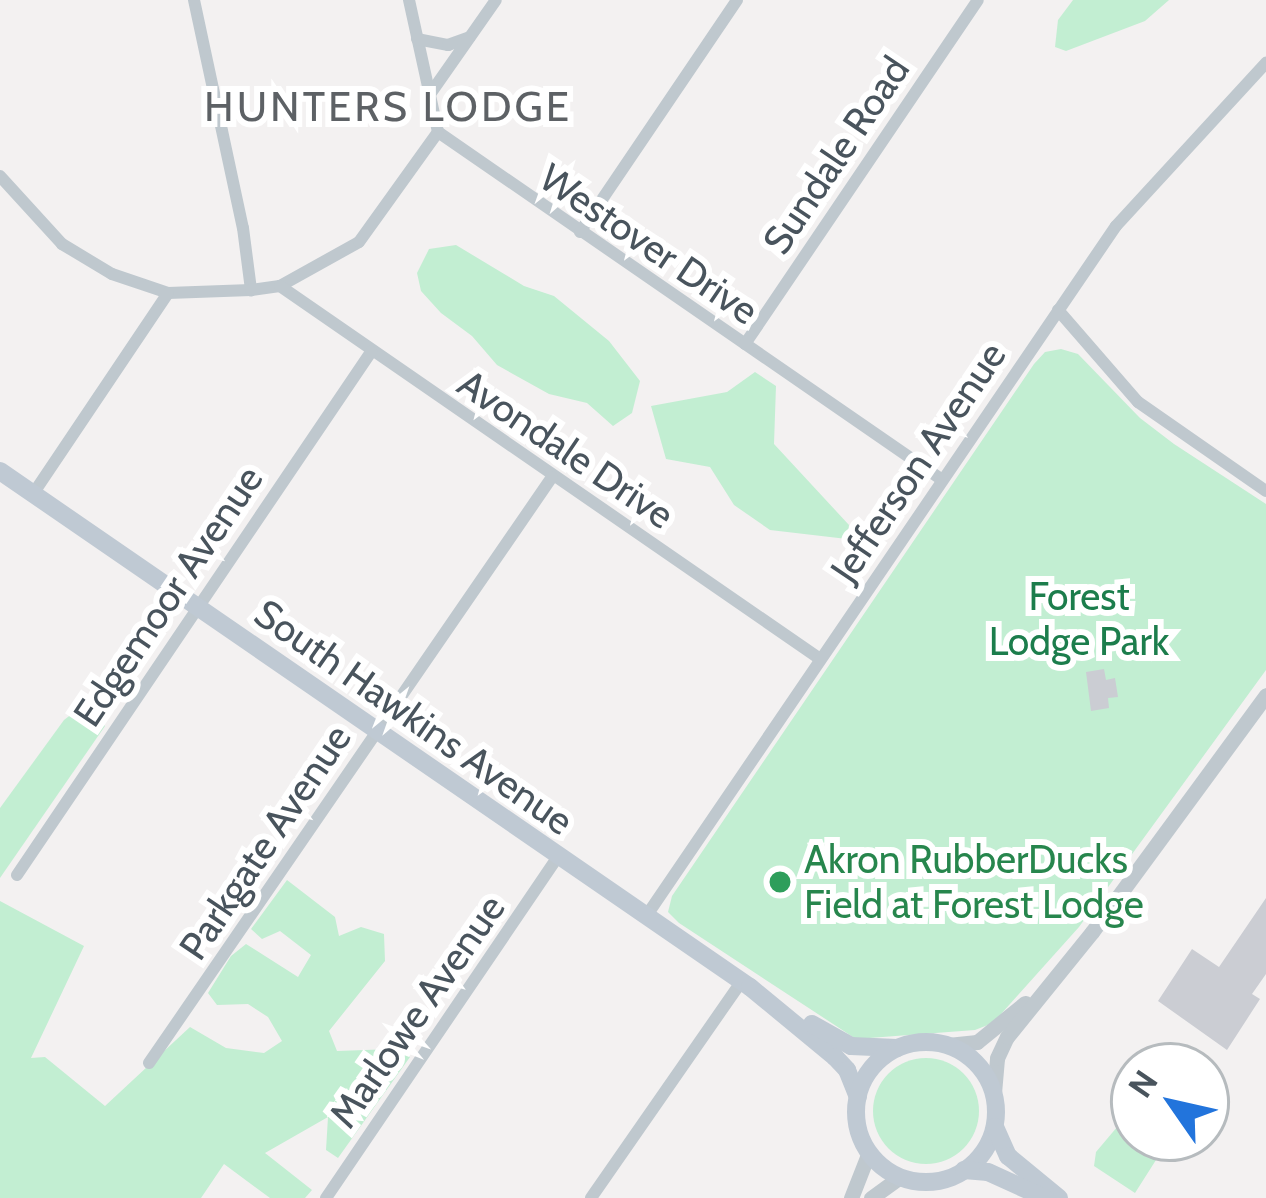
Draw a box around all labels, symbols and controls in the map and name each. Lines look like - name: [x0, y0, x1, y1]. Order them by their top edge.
- street label: Sundale Road: [753, 48, 919, 262]
- district label: HUNTERS LODGE: [204, 81, 572, 131]
- street label: Westover Drive: [531, 154, 767, 334]
- street label: Jefferson Avenue: [821, 333, 1015, 591]
- street label: Avondale Drive: [449, 360, 683, 538]
- street label: Edgemoor Avenue: [64, 457, 272, 735]
- park label: Forest Lodge Park: [989, 574, 1169, 665]
- street label: South Hawkins Avenue: [246, 590, 582, 844]
- street label: Parkgate Avenue: [169, 716, 361, 968]
- place label: Akron RubberDucks Field at Forest Lodge: [804, 837, 1144, 928]
- marker: Akron RubberDucks Field at Forest Lodge: [767, 869, 793, 895]
- street label: Marlowe Avenue: [319, 886, 515, 1136]
- north arrow: [1110, 1042, 1230, 1162]
- text: N: [1120, 1063, 1166, 1104]

